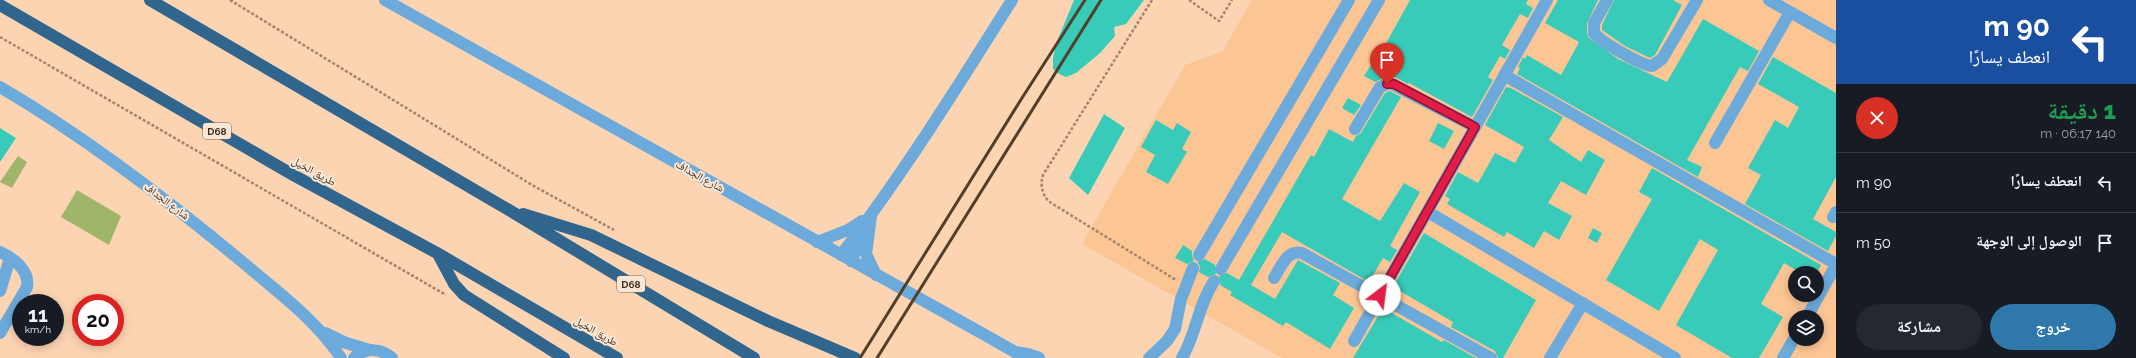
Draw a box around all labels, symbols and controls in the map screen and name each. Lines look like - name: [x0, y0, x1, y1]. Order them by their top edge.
- text: 90 m: [1984, 10, 2050, 43]
- icon: left: [2064, 16, 2116, 68]
- pin: [1370, 43, 1404, 84]
- text: انعطف يسارًا: [1969, 46, 2050, 67]
- icon: arrive: [1376, 49, 1398, 71]
- text: 1 دقيقة: [2048, 96, 2116, 125]
- button: close: [1856, 97, 1898, 139]
- road number: D68: [203, 123, 231, 139]
- text: 140 m · 06:17: [2040, 126, 2116, 141]
- street label: طريق الخيل: [290, 154, 338, 189]
- street label: شارع الجداف: [673, 158, 726, 195]
- text: انعطف يسارًا: [2010, 172, 2082, 190]
- icon: left: [2094, 172, 2116, 194]
- text: 90 m: [1856, 174, 1892, 192]
- street label: شارع الجداف: [142, 180, 192, 223]
- text: الوصول إلى الوجهة: [1976, 232, 2082, 250]
- icon: arrive: [2094, 232, 2116, 254]
- text: 50 m: [1856, 234, 1891, 252]
- map controls: [1788, 266, 1824, 346]
- button: search: [1788, 266, 1824, 302]
- position arrow: [1359, 274, 1401, 316]
- road number: D68: [617, 276, 645, 292]
- speed limit sign: 20: [72, 294, 124, 346]
- text: 11: [28, 303, 48, 327]
- button: مشاركة: [1856, 304, 1982, 350]
- button: خروج: [1990, 304, 2116, 350]
- button: layers: [1788, 310, 1824, 346]
- street label: طريق الخيل: [572, 314, 620, 349]
- text: km/h: [25, 324, 51, 335]

